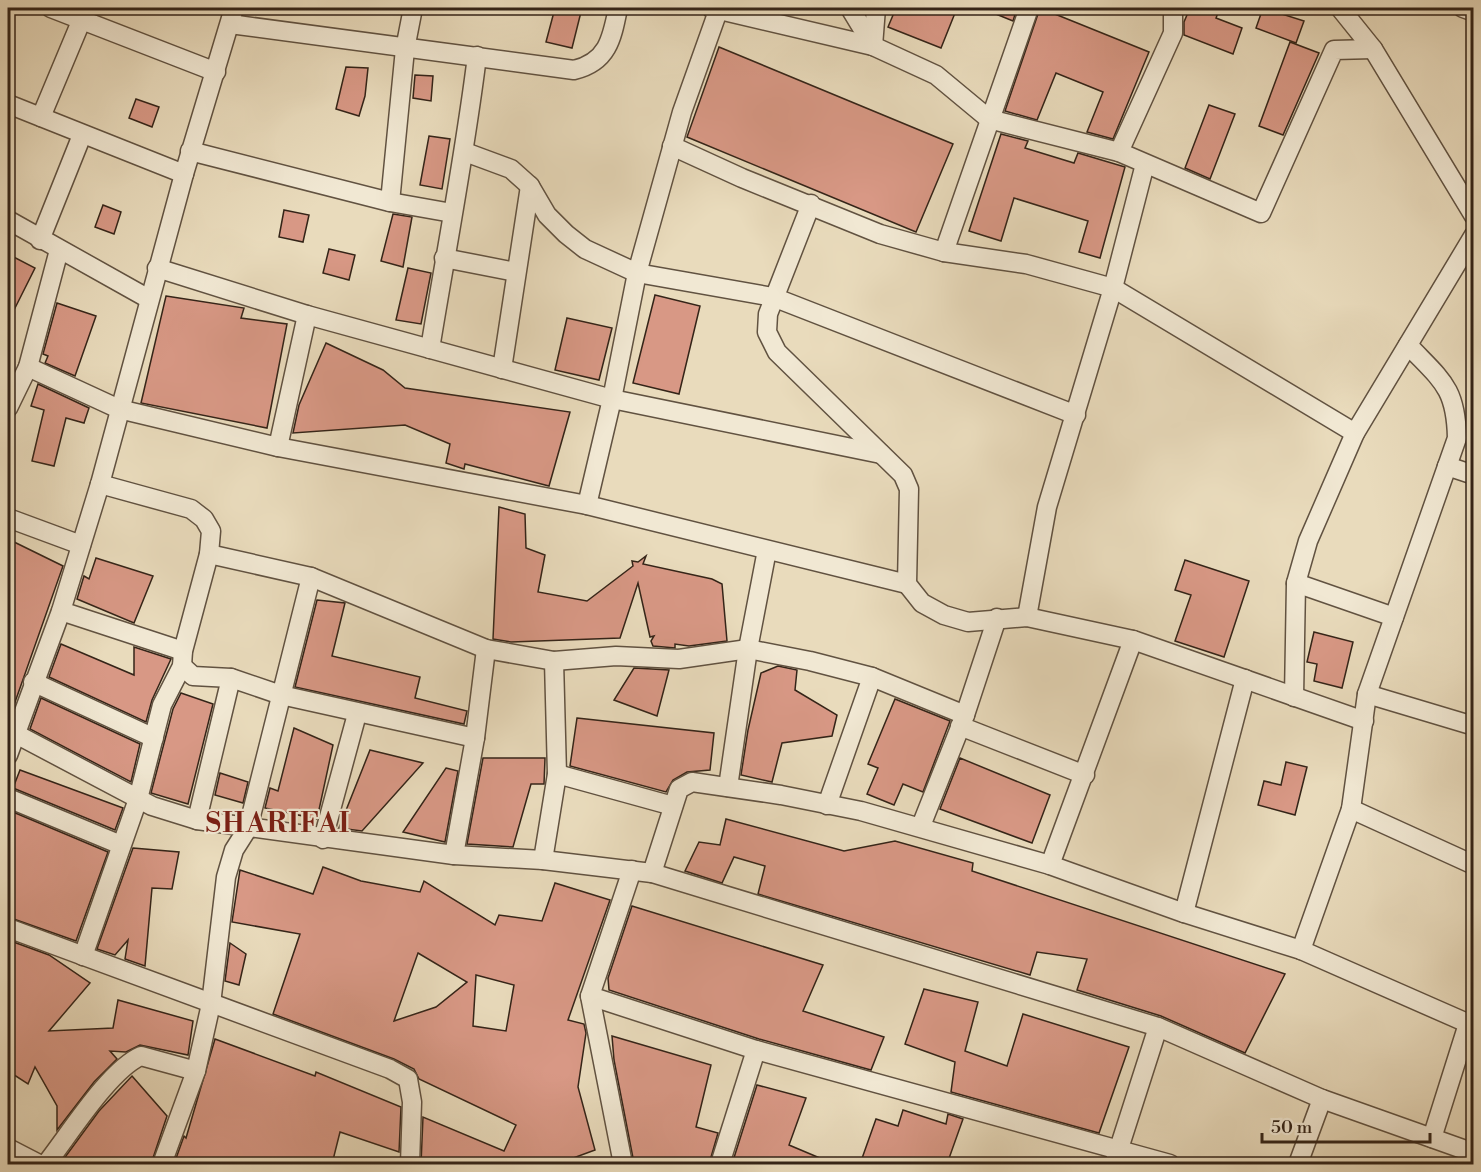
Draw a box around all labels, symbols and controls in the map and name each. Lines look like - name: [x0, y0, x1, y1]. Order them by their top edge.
- district label: SHARIFAI: [205, 807, 351, 841]
- scale bar: [1262, 1106, 1430, 1144]
- text: 50 m: [1271, 1116, 1313, 1139]

